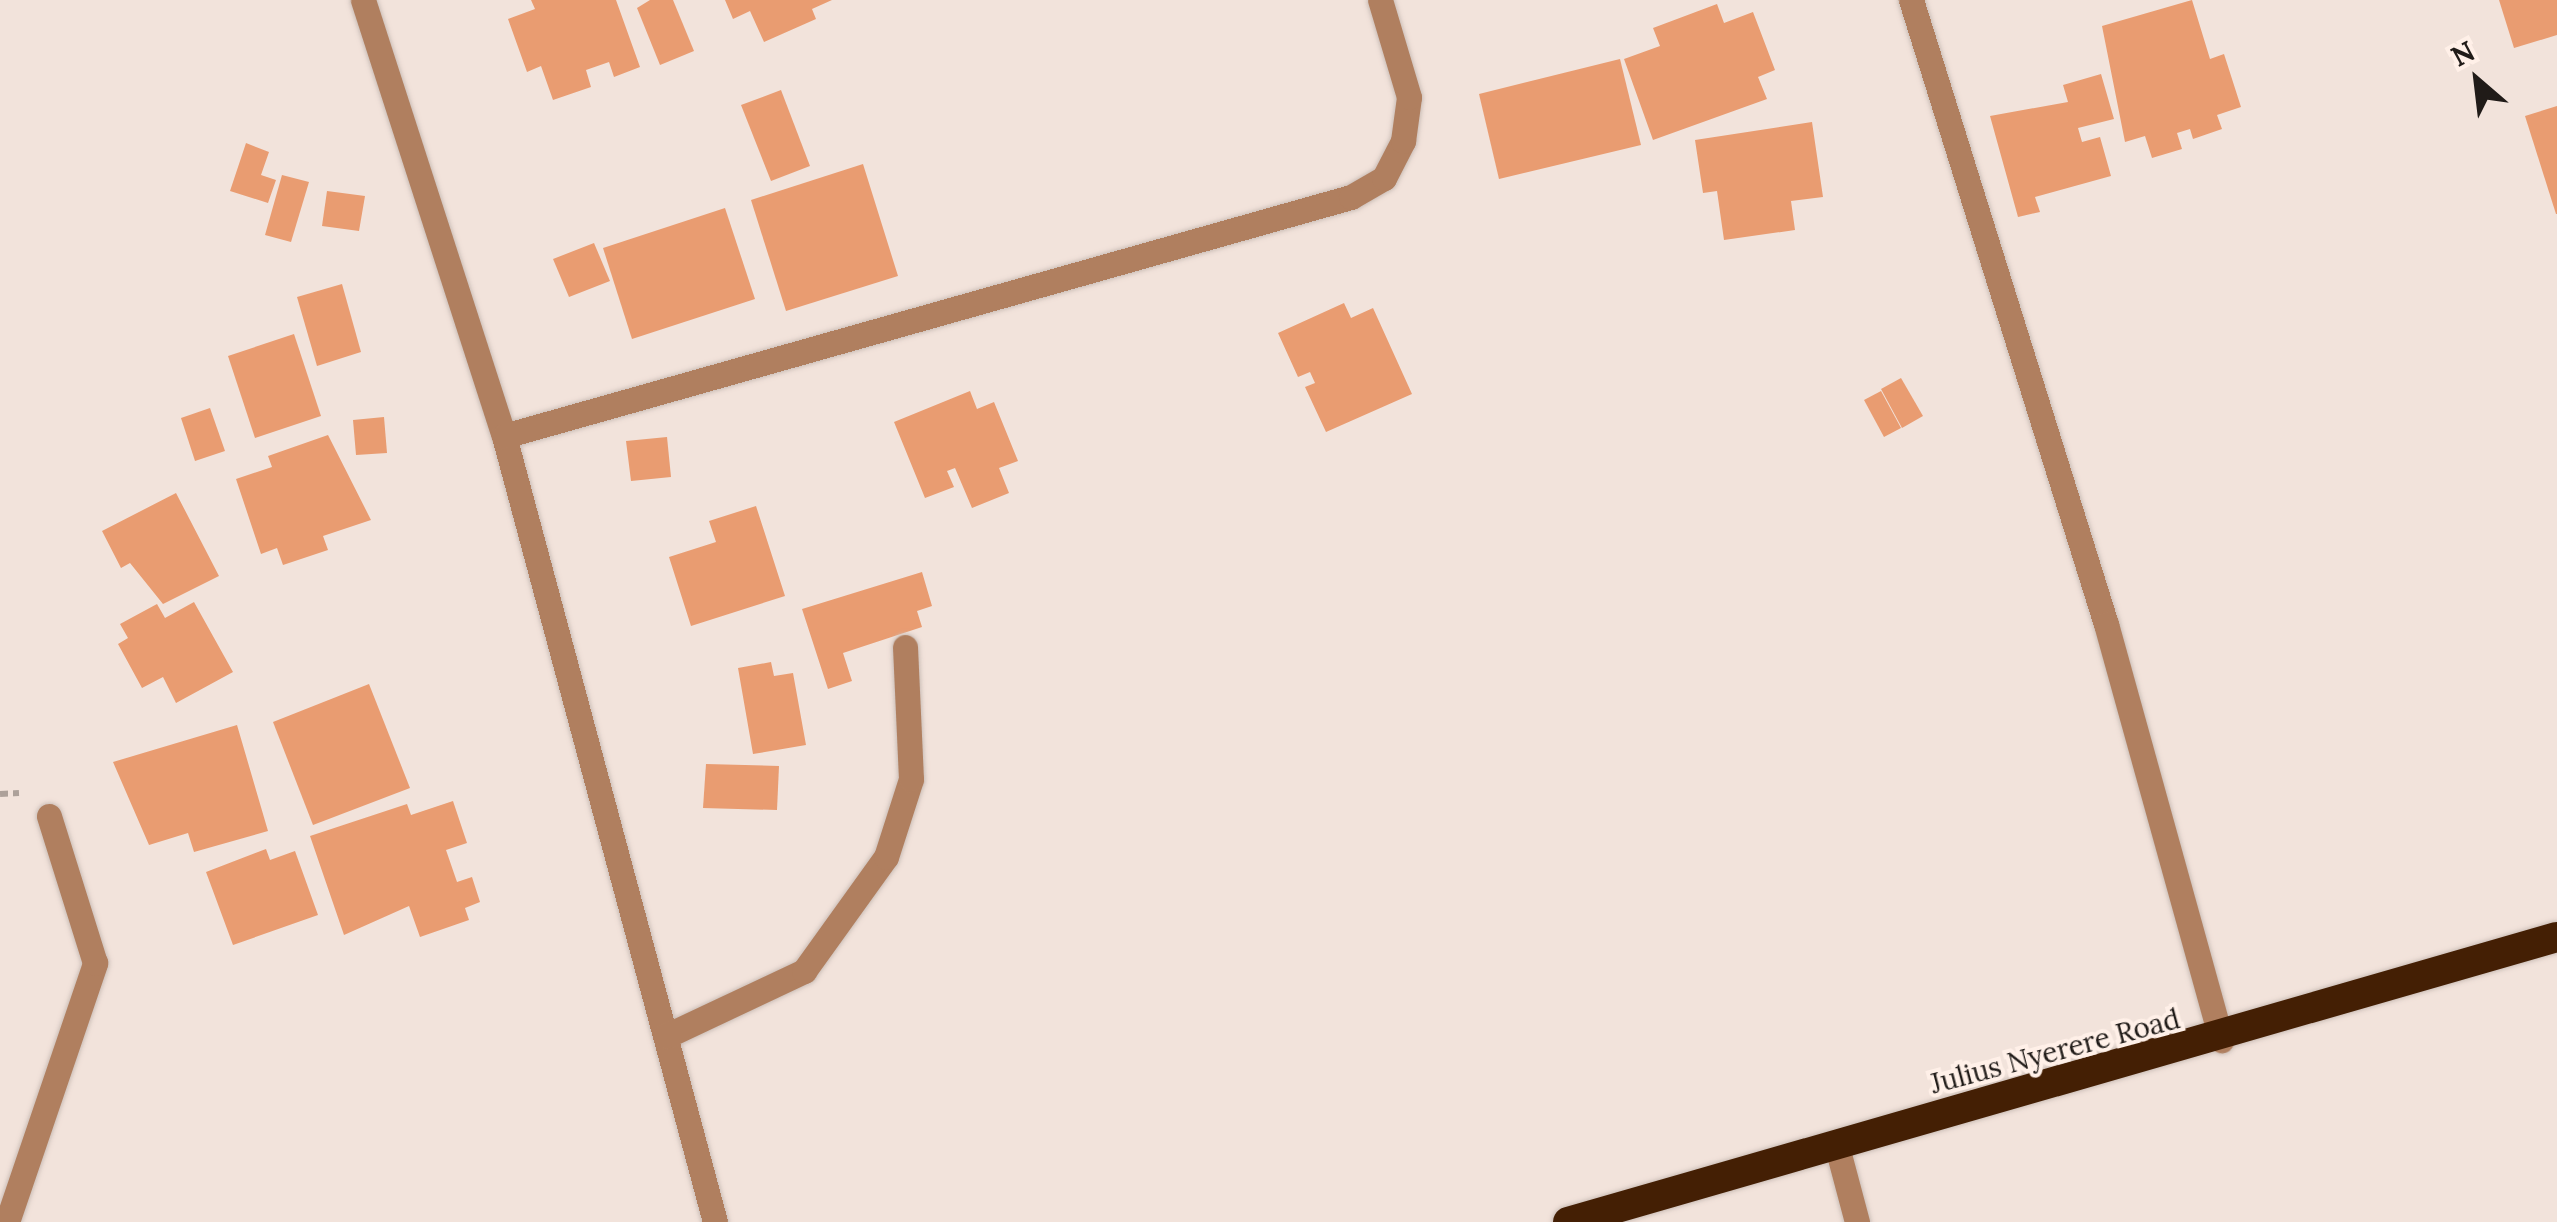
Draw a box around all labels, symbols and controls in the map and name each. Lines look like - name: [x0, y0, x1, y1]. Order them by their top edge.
- north arrow: [2427, 30, 2527, 130]
- text: N: [2445, 33, 2481, 74]
- street label: Julius Nyerere Road: [1927, 1002, 2183, 1100]

